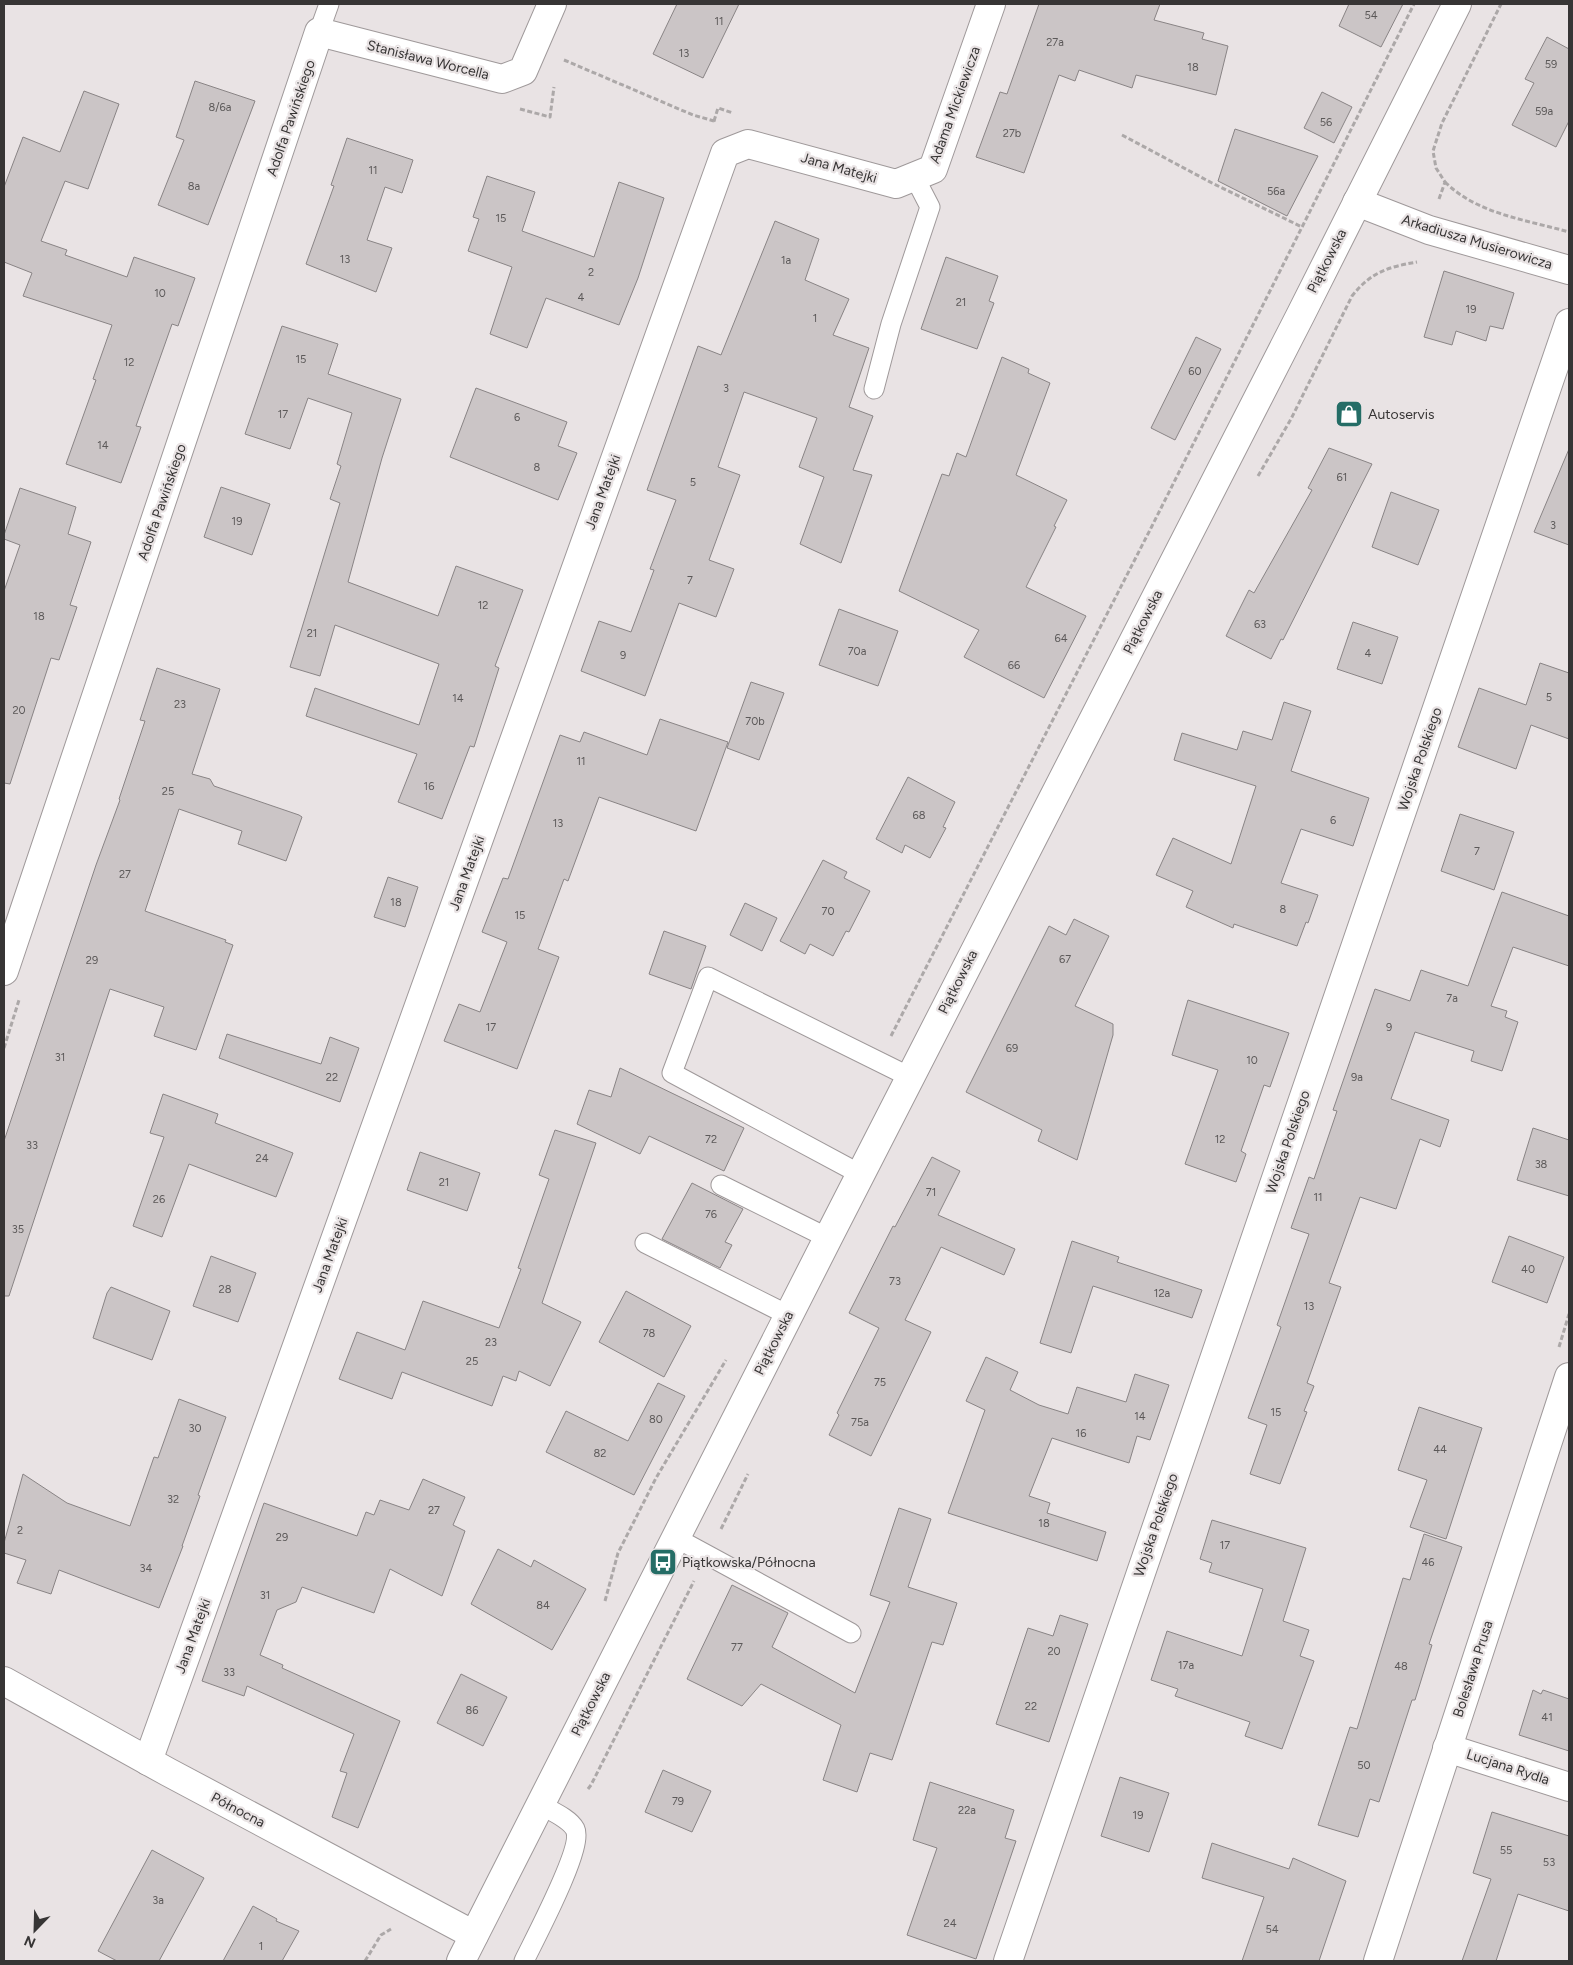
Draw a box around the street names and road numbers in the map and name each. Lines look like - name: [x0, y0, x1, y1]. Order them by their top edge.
- street label: Stanisława Worcella: [365, 37, 491, 83]
- street label: Adama Mickiewicza: [926, 44, 984, 166]
- street label: Adolfa Pawińskiego: [263, 58, 319, 178]
- street label: Jana Matejki: [799, 149, 879, 187]
- street label: Arkadiusza Musierowicza: [1400, 211, 1554, 273]
- street label: Piątkowska: [1304, 226, 1350, 296]
- street label: Adolfa Pawińskiego: [134, 442, 190, 562]
- street label: Jana Matejki: [582, 452, 624, 532]
- street label: Piątkowska: [1120, 587, 1166, 657]
- street label: Wojska Polskiego: [1394, 705, 1446, 813]
- street label: Jana Matejki: [446, 833, 488, 913]
- street label: Piątkowska: [935, 947, 981, 1017]
- street label: Wojska Polskiego: [1262, 1088, 1314, 1196]
- street label: Jana Matejki: [309, 1215, 351, 1295]
- street label: Piątkowska: [751, 1308, 797, 1378]
- street label: Wojska Polskiego: [1130, 1471, 1182, 1579]
- street label: Jana Matejki: [172, 1596, 214, 1676]
- street label: Bolesława Prusa: [1449, 1619, 1497, 1719]
- street label: Piątkowska: [568, 1669, 614, 1739]
- street label: Lucjana Rydla: [1464, 1746, 1552, 1788]
- street label: Północna: [208, 1789, 268, 1831]

